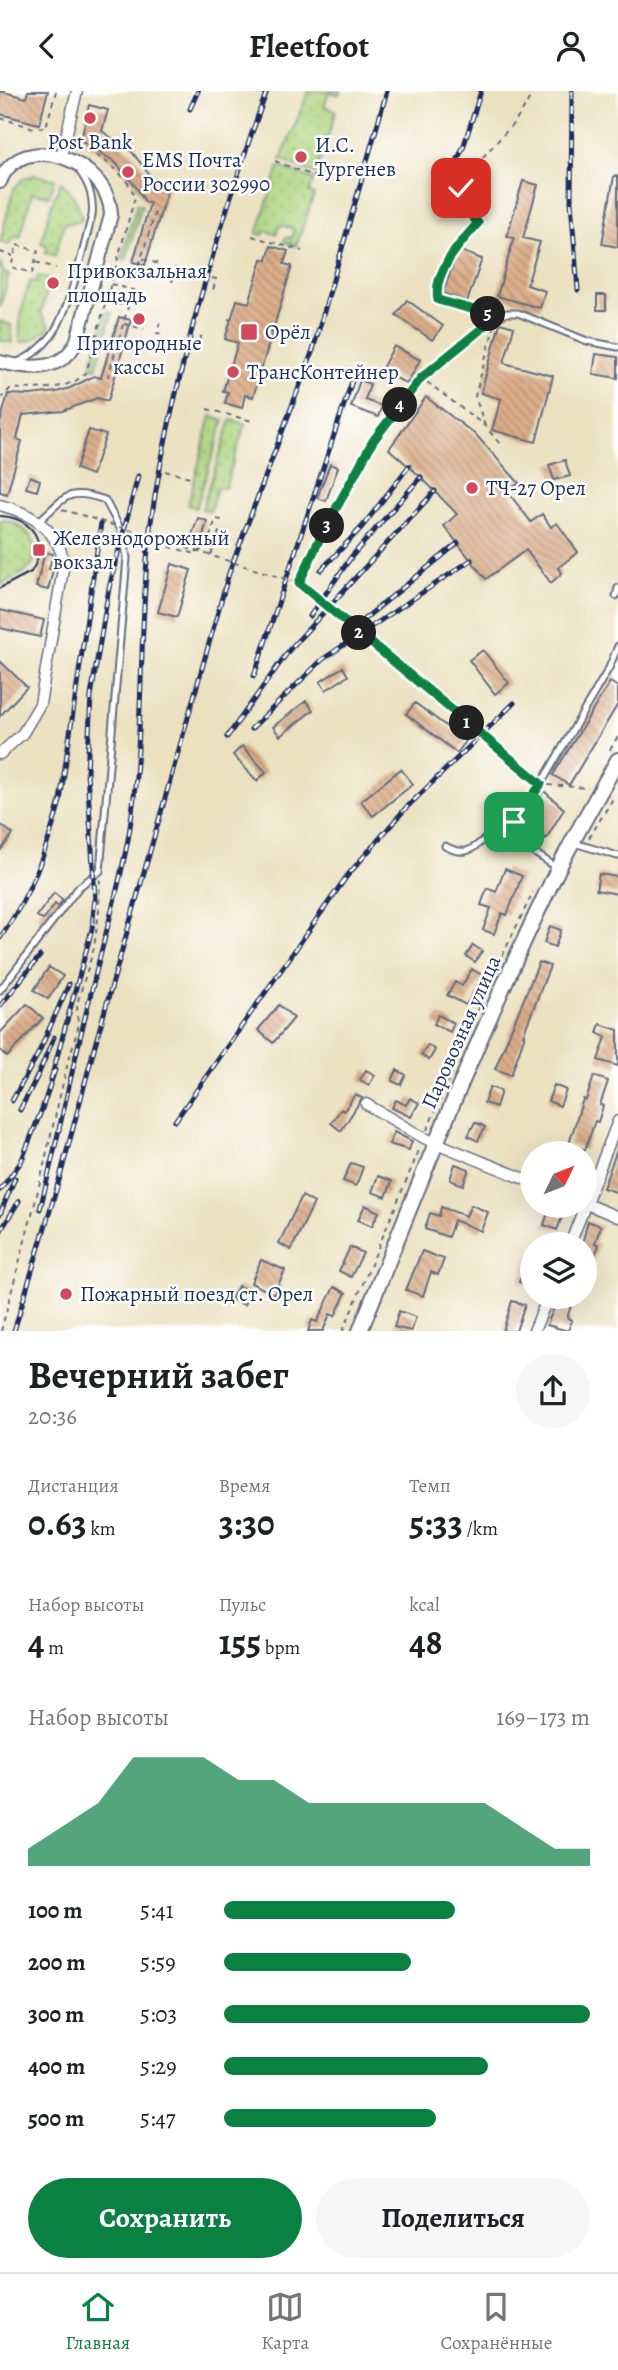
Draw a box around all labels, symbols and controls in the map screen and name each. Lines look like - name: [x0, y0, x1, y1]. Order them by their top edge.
- text: Fleetfoot: [249, 24, 369, 68]
- icon: back: [28, 27, 66, 65]
- icon: person: [552, 27, 590, 65]
- marker: Post Bank: [82, 110, 98, 126]
- place label: Post Bank: [48, 128, 133, 156]
- place label: И.С. Тургенев: [315, 131, 396, 183]
- place label: EMS Почта России 302990: [142, 146, 270, 198]
- marker: И.С. Тургенев: [293, 149, 309, 165]
- pin: [431, 158, 491, 218]
- marker: EMS Почта России 302990: [120, 164, 136, 180]
- icon: check: [442, 169, 480, 207]
- place label: Привокзальная площадь: [67, 257, 207, 309]
- marker: Привокзальная площадь: [45, 275, 61, 291]
- pin: 5: [470, 297, 505, 332]
- text: 5: [483, 300, 492, 326]
- marker: Пригородные кассы: [131, 311, 147, 327]
- place label: Орёл: [265, 318, 311, 346]
- marker: Орёл: [239, 322, 259, 342]
- place label: Пригородные кассы: [76, 329, 202, 381]
- place label: ТрансКонтейнер: [247, 358, 399, 386]
- marker: ТрансКонтейнер: [225, 364, 241, 380]
- pin: 4: [382, 387, 418, 423]
- text: 4: [395, 391, 404, 417]
- place label: ТЧ-27 Орел: [486, 474, 586, 502]
- marker: ТЧ-27 Орел: [464, 480, 480, 496]
- pin: 3: [310, 509, 344, 543]
- text: 3: [322, 512, 331, 538]
- place label: Железнодорожный вокзал: [53, 524, 230, 576]
- marker: Железнодорожный вокзал: [31, 542, 47, 558]
- pin: 2: [342, 615, 376, 651]
- text: 2: [354, 619, 363, 645]
- pin: 1: [449, 705, 484, 741]
- text: 1: [463, 709, 470, 735]
- pin: [484, 792, 544, 852]
- icon: arrive: [495, 803, 533, 841]
- street label: Паровозная улица: [415, 951, 508, 1113]
- north arrow: [520, 1141, 597, 1218]
- map controls: [520, 1141, 597, 1309]
- button: layers: [520, 1232, 597, 1309]
- place label: Пожарный поезд ст. Орел: [80, 1280, 313, 1308]
- marker: Пожарный поезд ст. Орел: [58, 1286, 74, 1302]
- text: Вечерний забег: [28, 1349, 289, 1401]
- button: share: [516, 1354, 590, 1428]
- text: 20:36: [28, 1401, 77, 1432]
- text: Дистанция: [28, 1473, 119, 1499]
- text: Время: [219, 1473, 270, 1499]
- text: Темп: [409, 1473, 451, 1499]
- text: 0.63: [28, 1499, 87, 1547]
- text: 3:30: [219, 1499, 275, 1547]
- text: 5:33: [409, 1499, 463, 1547]
- text: km: [87, 1516, 116, 1542]
- text: /km: [463, 1516, 498, 1542]
- text: Набор высоты: [28, 1592, 144, 1618]
- text: Пульс: [219, 1592, 266, 1618]
- text: kcal: [409, 1592, 440, 1618]
- text: 4: [28, 1618, 44, 1666]
- text: 155: [219, 1618, 261, 1666]
- text: 48: [409, 1618, 443, 1666]
- text: m: [44, 1635, 64, 1661]
- text: bpm: [261, 1635, 300, 1661]
- text: Набор высоты: [28, 1702, 169, 1733]
- text: 169–173 m: [496, 1702, 590, 1733]
- text: 100 m: [28, 1895, 83, 1926]
- text: 5:41: [140, 1895, 174, 1926]
- text: 200 m: [28, 1947, 86, 1978]
- text: 5:59: [140, 1947, 176, 1978]
- text: 300 m: [28, 1999, 84, 2030]
- text: 5:03: [140, 1999, 177, 2030]
- text: 400 m: [28, 2051, 85, 2082]
- text: 5:29: [140, 2051, 177, 2082]
- text: 500 m: [28, 2103, 84, 2134]
- text: 5:47: [140, 2103, 175, 2134]
- button: Сохранить: [28, 2178, 302, 2258]
- button: Поделиться: [316, 2178, 590, 2258]
- tab: Главная: [66, 2288, 130, 2356]
- tab: Карта: [261, 2288, 309, 2356]
- tab: Сохранённые: [440, 2288, 552, 2356]

